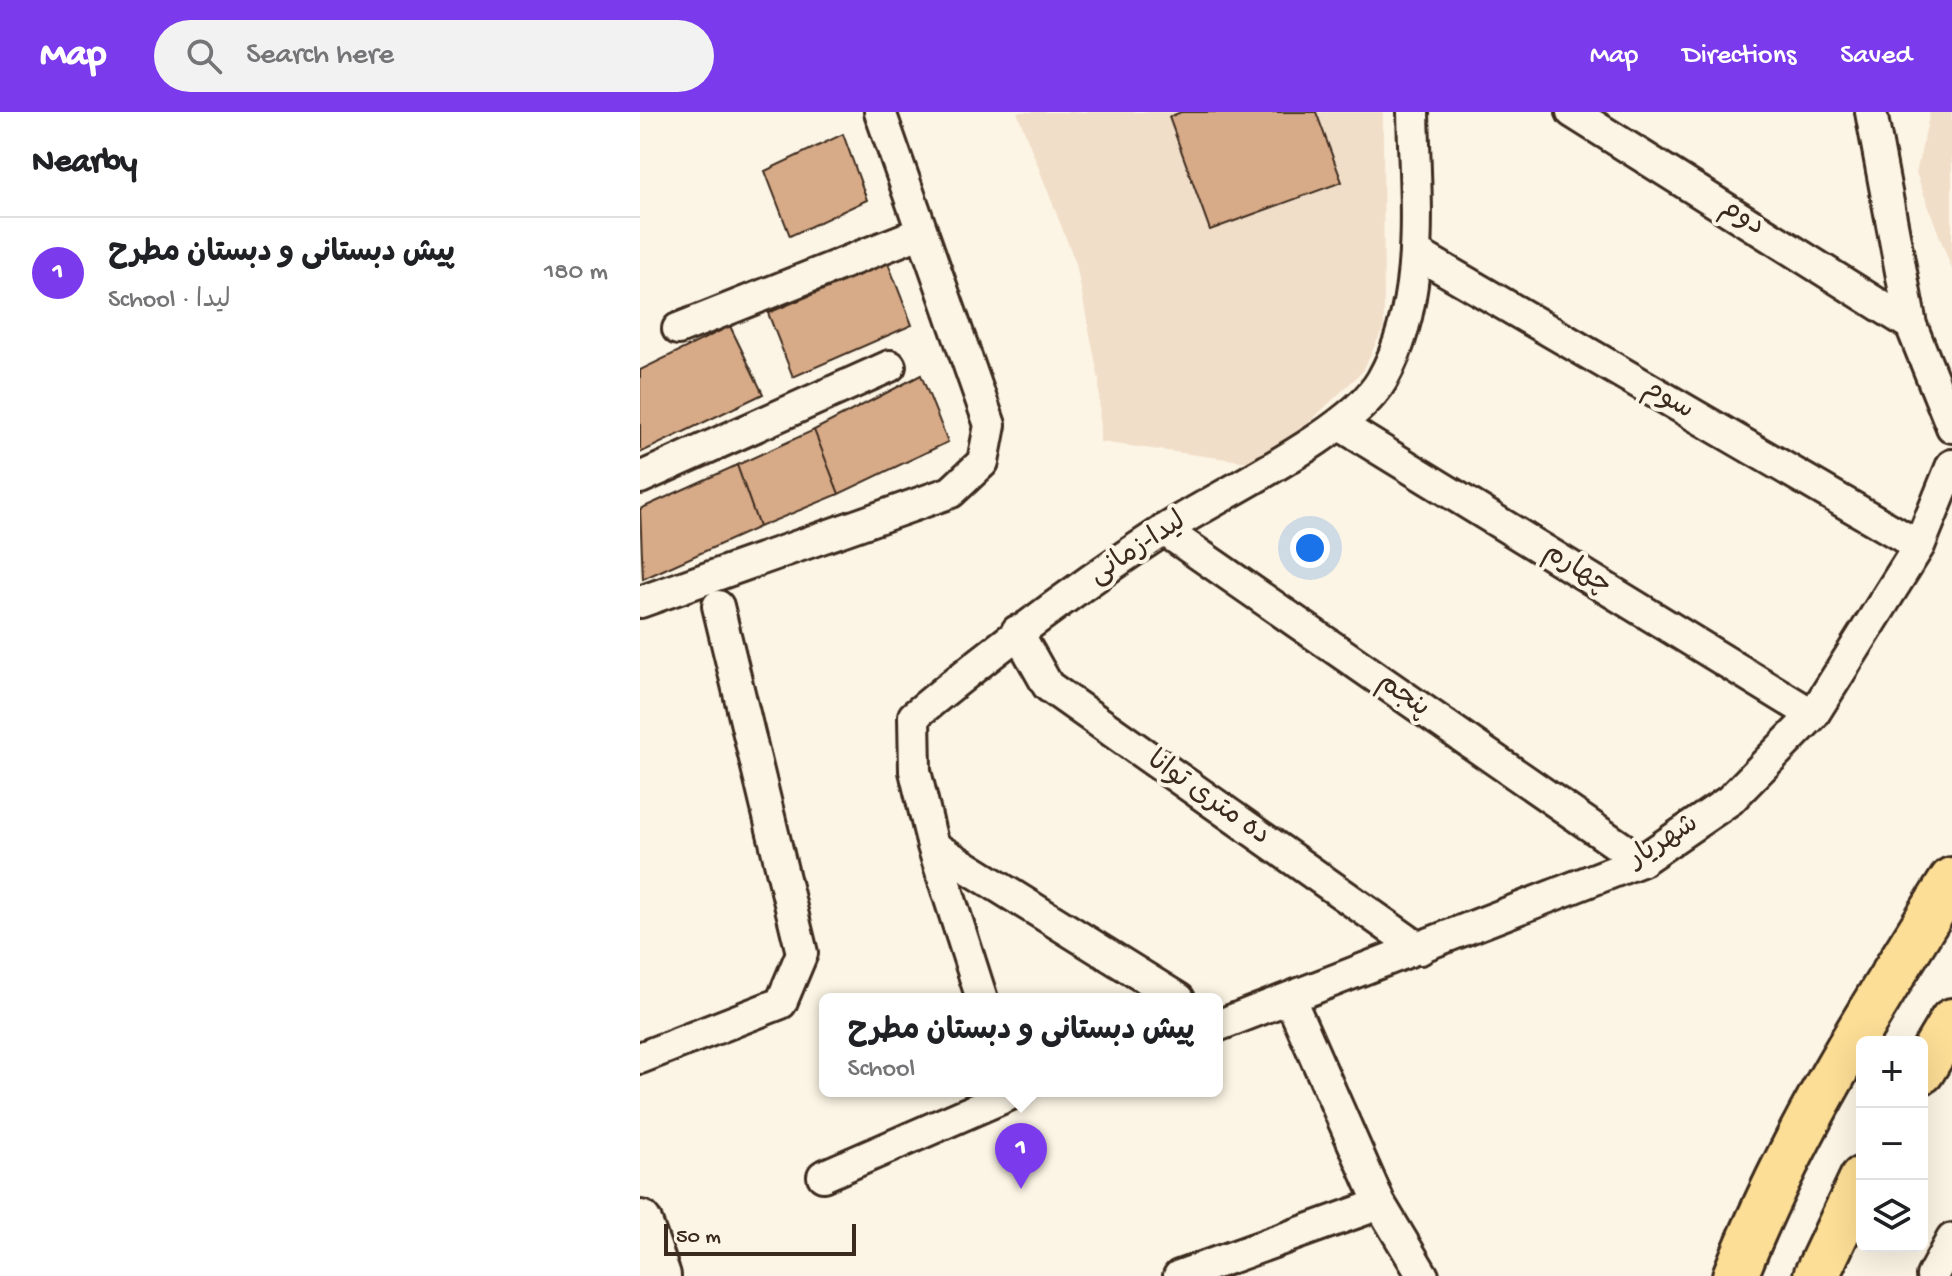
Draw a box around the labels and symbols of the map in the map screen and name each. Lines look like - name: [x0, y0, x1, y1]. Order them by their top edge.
- street label: دوم: [1713, 192, 1770, 245]
- street label: سوم: [1636, 372, 1699, 428]
- street label: لیدا-زمانی: [1083, 506, 1193, 592]
- your location: [1290, 528, 1330, 568]
- street label: چهارم: [1536, 536, 1617, 604]
- street label: پنجم: [1370, 666, 1436, 726]
- street label: ده متری توانا: [1140, 745, 1276, 853]
- street label: شهریار: [1621, 808, 1705, 877]
- pin: 1: [995, 1123, 1047, 1189]
- scale bar: [664, 1220, 856, 1256]

